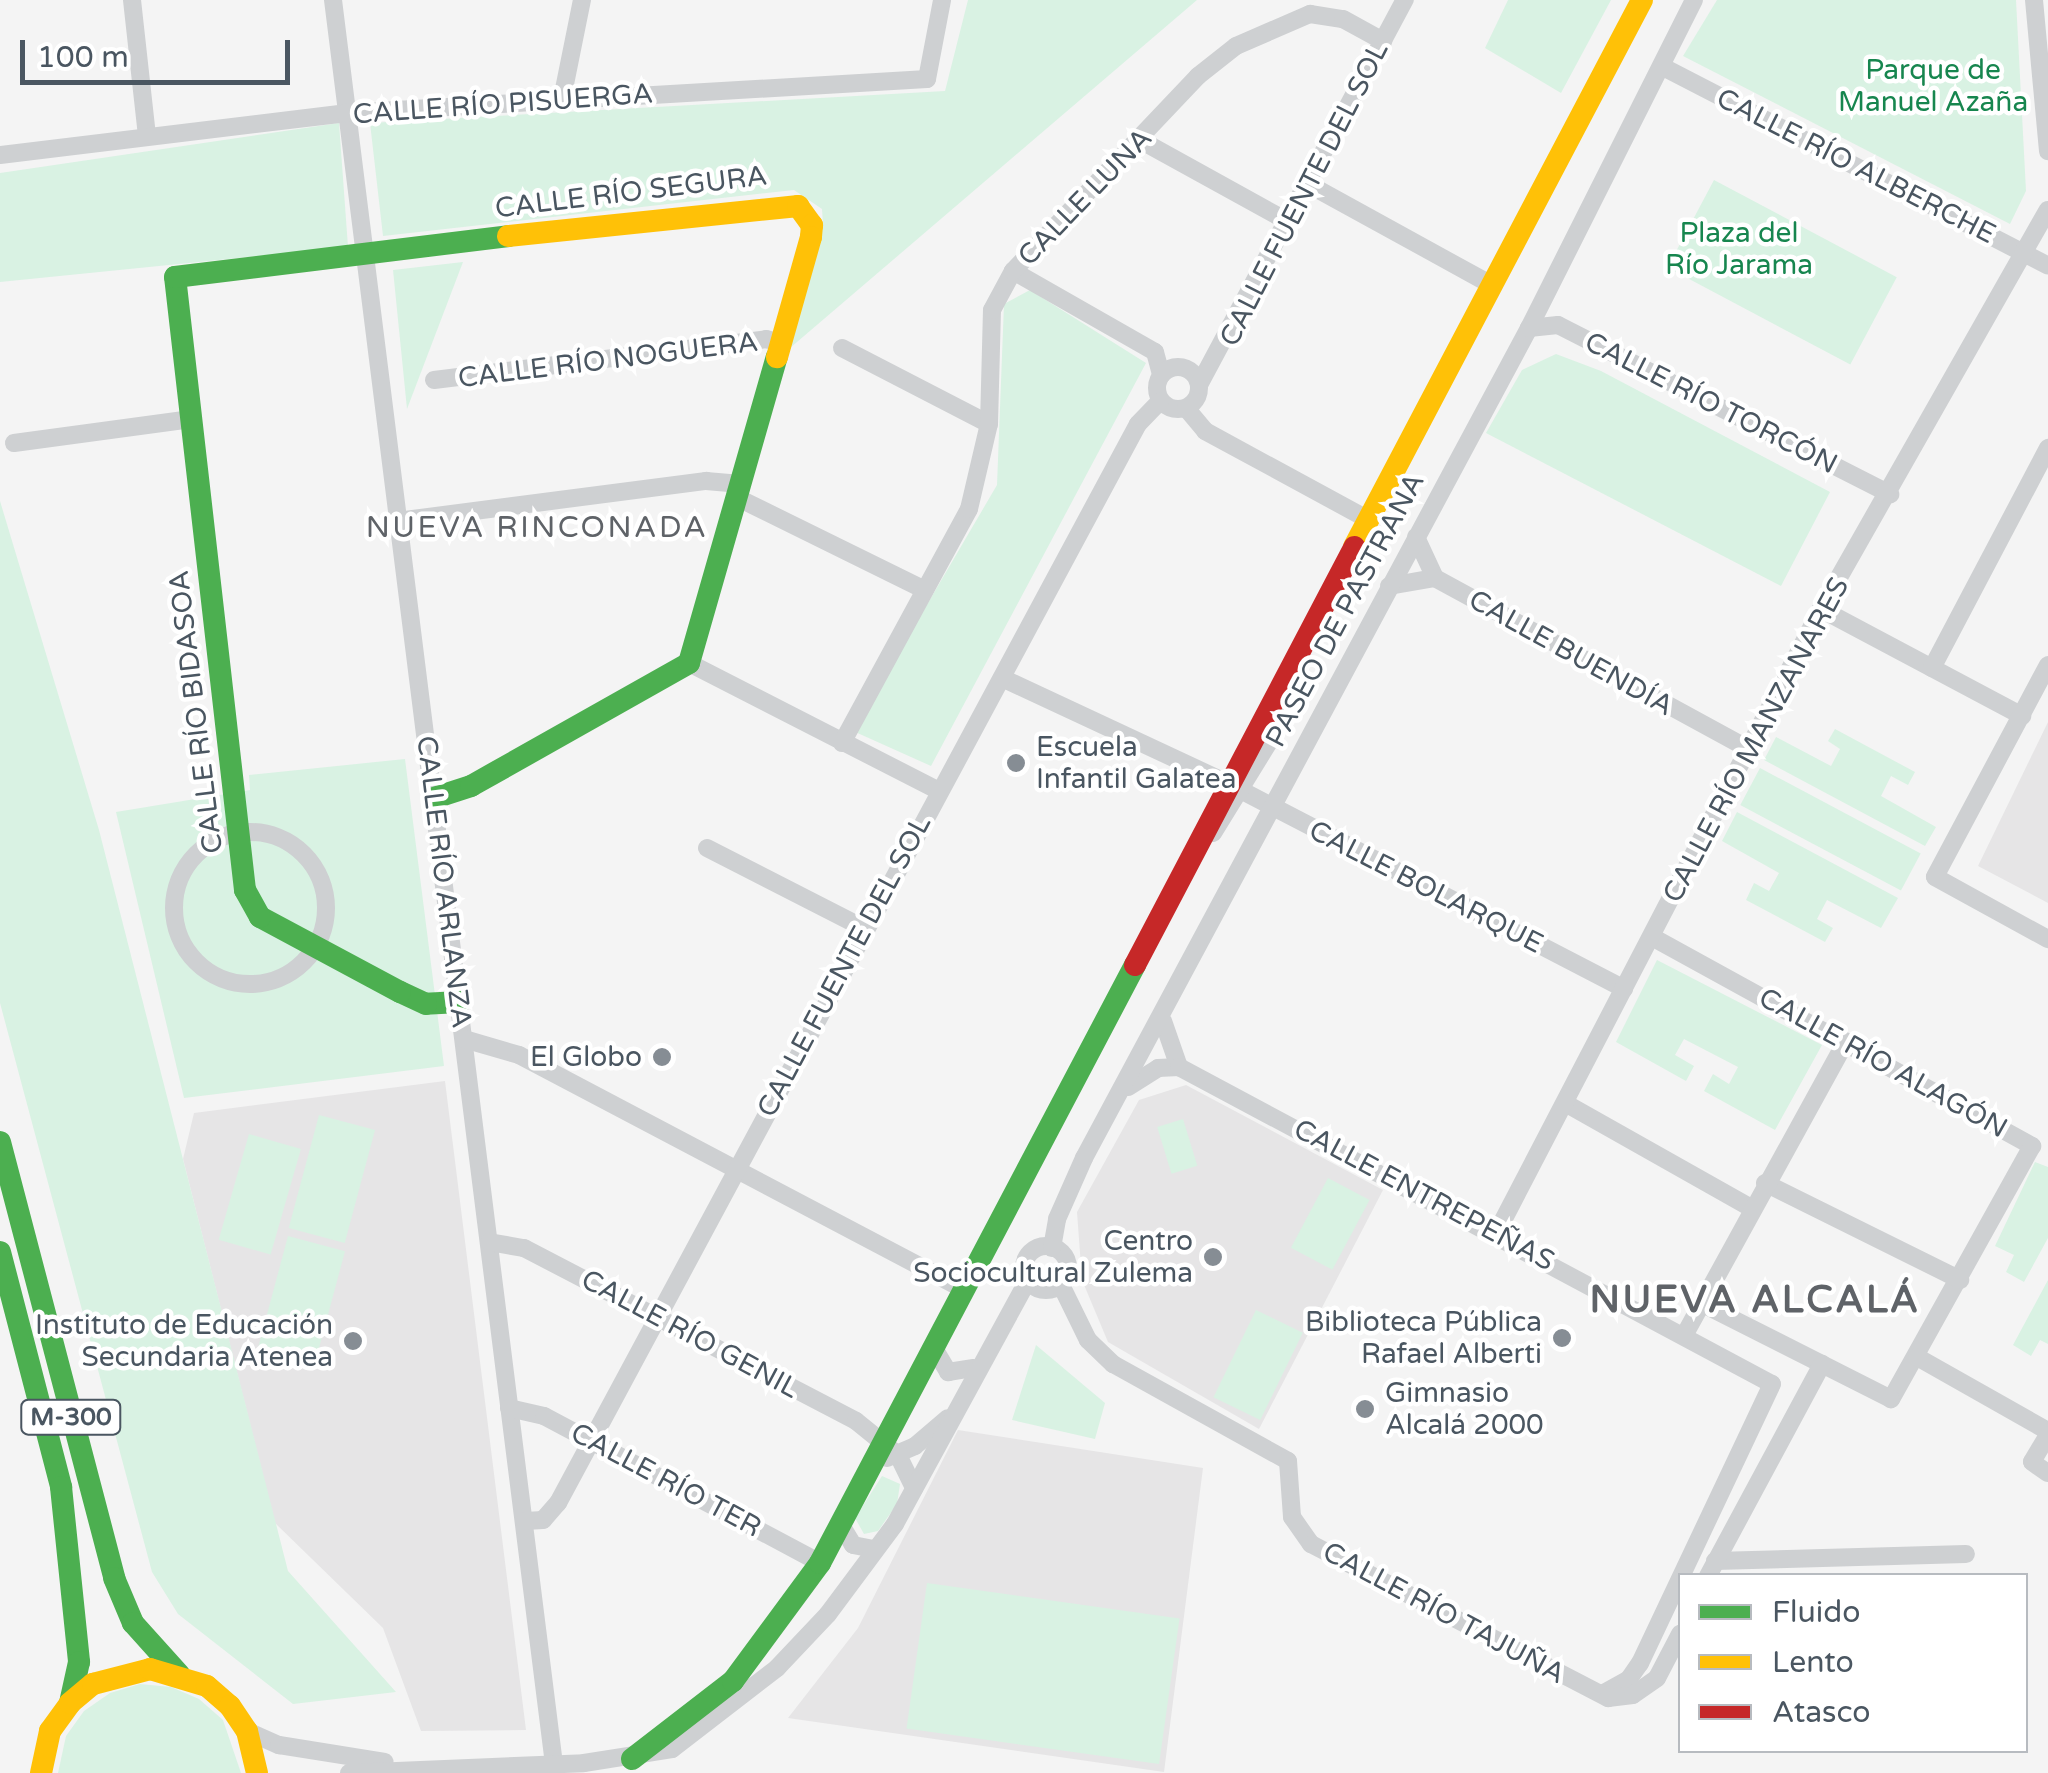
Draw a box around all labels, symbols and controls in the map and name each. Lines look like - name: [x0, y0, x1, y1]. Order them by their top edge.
- scale bar: [25, 20, 295, 82]
- street label: CALLE FUENTE DEL SOL: [1213, 36, 1395, 352]
- text: 100 m: [37, 39, 129, 76]
- park label: Parque de Manuel Azaña: [1838, 53, 2028, 119]
- street label: CALLE RÍO PISUERGA: [352, 77, 654, 131]
- street label: CALLE RÍO ALBERCHE: [1711, 81, 2001, 251]
- street label: CALLE LUNA: [1011, 121, 1159, 273]
- street label: CALLE RÍO SEGURA: [493, 159, 769, 225]
- park label: Plaza del Río Jarama: [1665, 216, 1813, 282]
- street label: CALLE RÍO NOGUERA: [456, 325, 760, 395]
- street label: CALLE RÍO TORCÓN: [1579, 325, 1843, 481]
- street label: PASEO DE PASTRANA: [1258, 467, 1432, 753]
- district label: NUEVA RINCONADA: [366, 510, 708, 546]
- street label: CALLE RÍO BIDASOA: [162, 569, 230, 855]
- street label: CALLE RÍO MANZANARES: [1656, 572, 1856, 908]
- street label: CALLE BUENDÍA: [1463, 583, 1679, 723]
- place label: Escuela Infantil Galatea: [1036, 730, 1236, 796]
- street label: CALLE RÍO ARLANZA: [409, 734, 479, 1030]
- marker: Escuela Infantil Galatea: [1005, 752, 1027, 774]
- street label: CALLE FUENTE DEL SOL: [750, 809, 938, 1123]
- street label: CALLE BOLARQUE: [1303, 813, 1549, 961]
- street label: CALLE RÍO ALAGÓN: [1753, 981, 2013, 1145]
- place label: El Globo: [530, 1040, 642, 1074]
- marker: El Globo: [651, 1046, 673, 1068]
- street label: CALLE ENTREPEÑAS: [1288, 1112, 1560, 1278]
- place label: Centro Sociocultural Zulema: [913, 1224, 1193, 1290]
- marker: Centro Sociocultural Zulema: [1202, 1246, 1224, 1268]
- street label: CALLE RÍO GENIL: [576, 1263, 804, 1405]
- district label: NUEVA ALCALÁ: [1590, 1278, 1920, 1324]
- place label: Biblioteca Pública Rafael Alberti: [1305, 1305, 1542, 1371]
- place label: Instituto de Educación Secundaria Atenea: [35, 1308, 333, 1374]
- marker: Biblioteca Pública Rafael Alberti: [1551, 1327, 1573, 1349]
- marker: Instituto de Educación Secundaria Atenea: [342, 1330, 364, 1352]
- place label: Gimnasio Alcalá 2000: [1385, 1376, 1544, 1442]
- road number: M-300: [18, 1397, 124, 1437]
- marker: Gimnasio Alcalá 2000: [1354, 1398, 1376, 1420]
- street label: CALLE RÍO TER: [565, 1416, 767, 1544]
- street label: CALLE RÍO TAJUÑA: [1317, 1535, 1571, 1691]
- legend: [1678, 1573, 2028, 1753]
- text: Fluido: [1772, 1594, 1860, 1631]
- text: Lento: [1772, 1644, 1854, 1681]
- text: Atasco: [1772, 1694, 1871, 1731]

